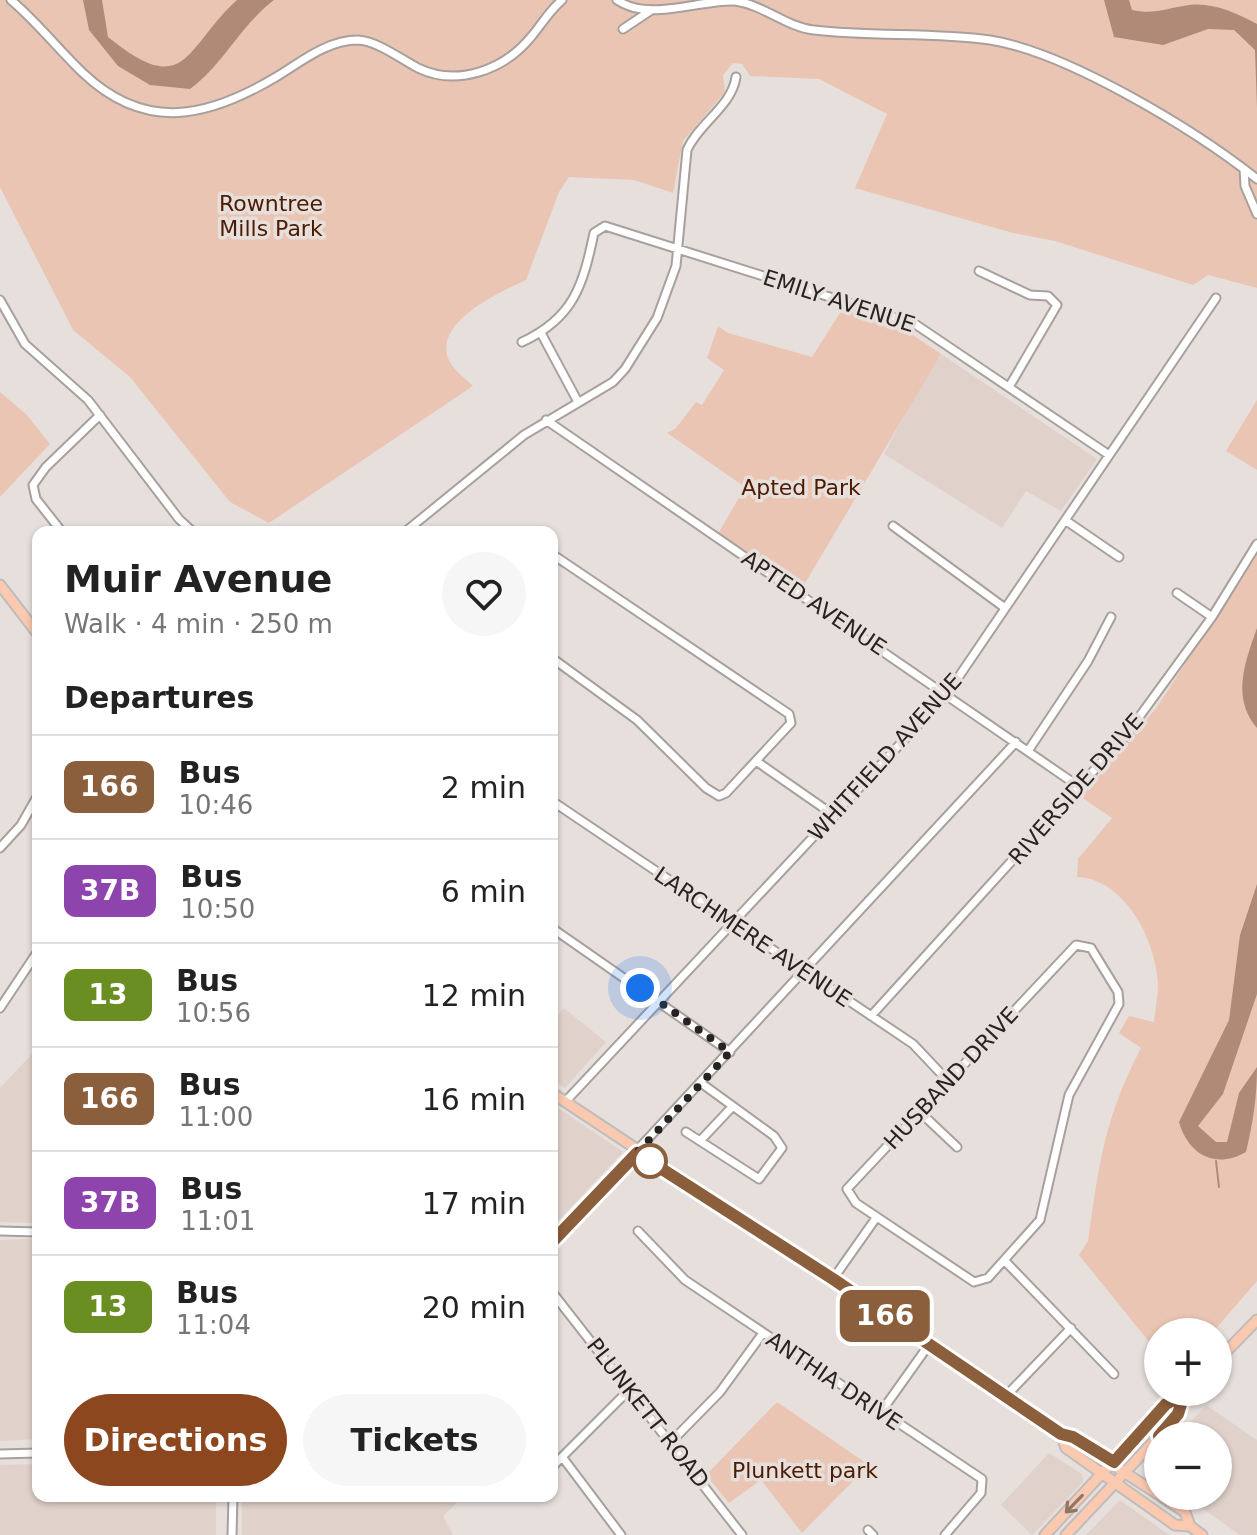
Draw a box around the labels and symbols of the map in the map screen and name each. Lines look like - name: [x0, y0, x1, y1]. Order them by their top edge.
- park label: Rowntree Mills Park: [219, 191, 323, 241]
- street label: EMILY AVENUE: [760, 265, 918, 337]
- park label: Apted Park: [741, 475, 861, 500]
- street label: APTED AVENUE: [737, 545, 891, 661]
- street label: WHITFIELD AVENUE: [803, 668, 967, 846]
- street label: RIVERSIDE DRIVE: [1004, 708, 1148, 870]
- street label: LARCHMERE AVENUE: [650, 862, 856, 1012]
- your location: [620, 968, 660, 1008]
- street label: HUSBAND DRIVE: [879, 1002, 1023, 1154]
- unlabelled marker: [633, 1144, 667, 1178]
- line badge: 166: [839, 1290, 931, 1342]
- street label: ANTHIA DRIVE: [762, 1327, 906, 1435]
- street label: PLUNKETT ROAD: [582, 1333, 714, 1493]
- park label: Plunkett park: [732, 1458, 878, 1483]
- one-way arrow: [1065, 1494, 1084, 1514]

